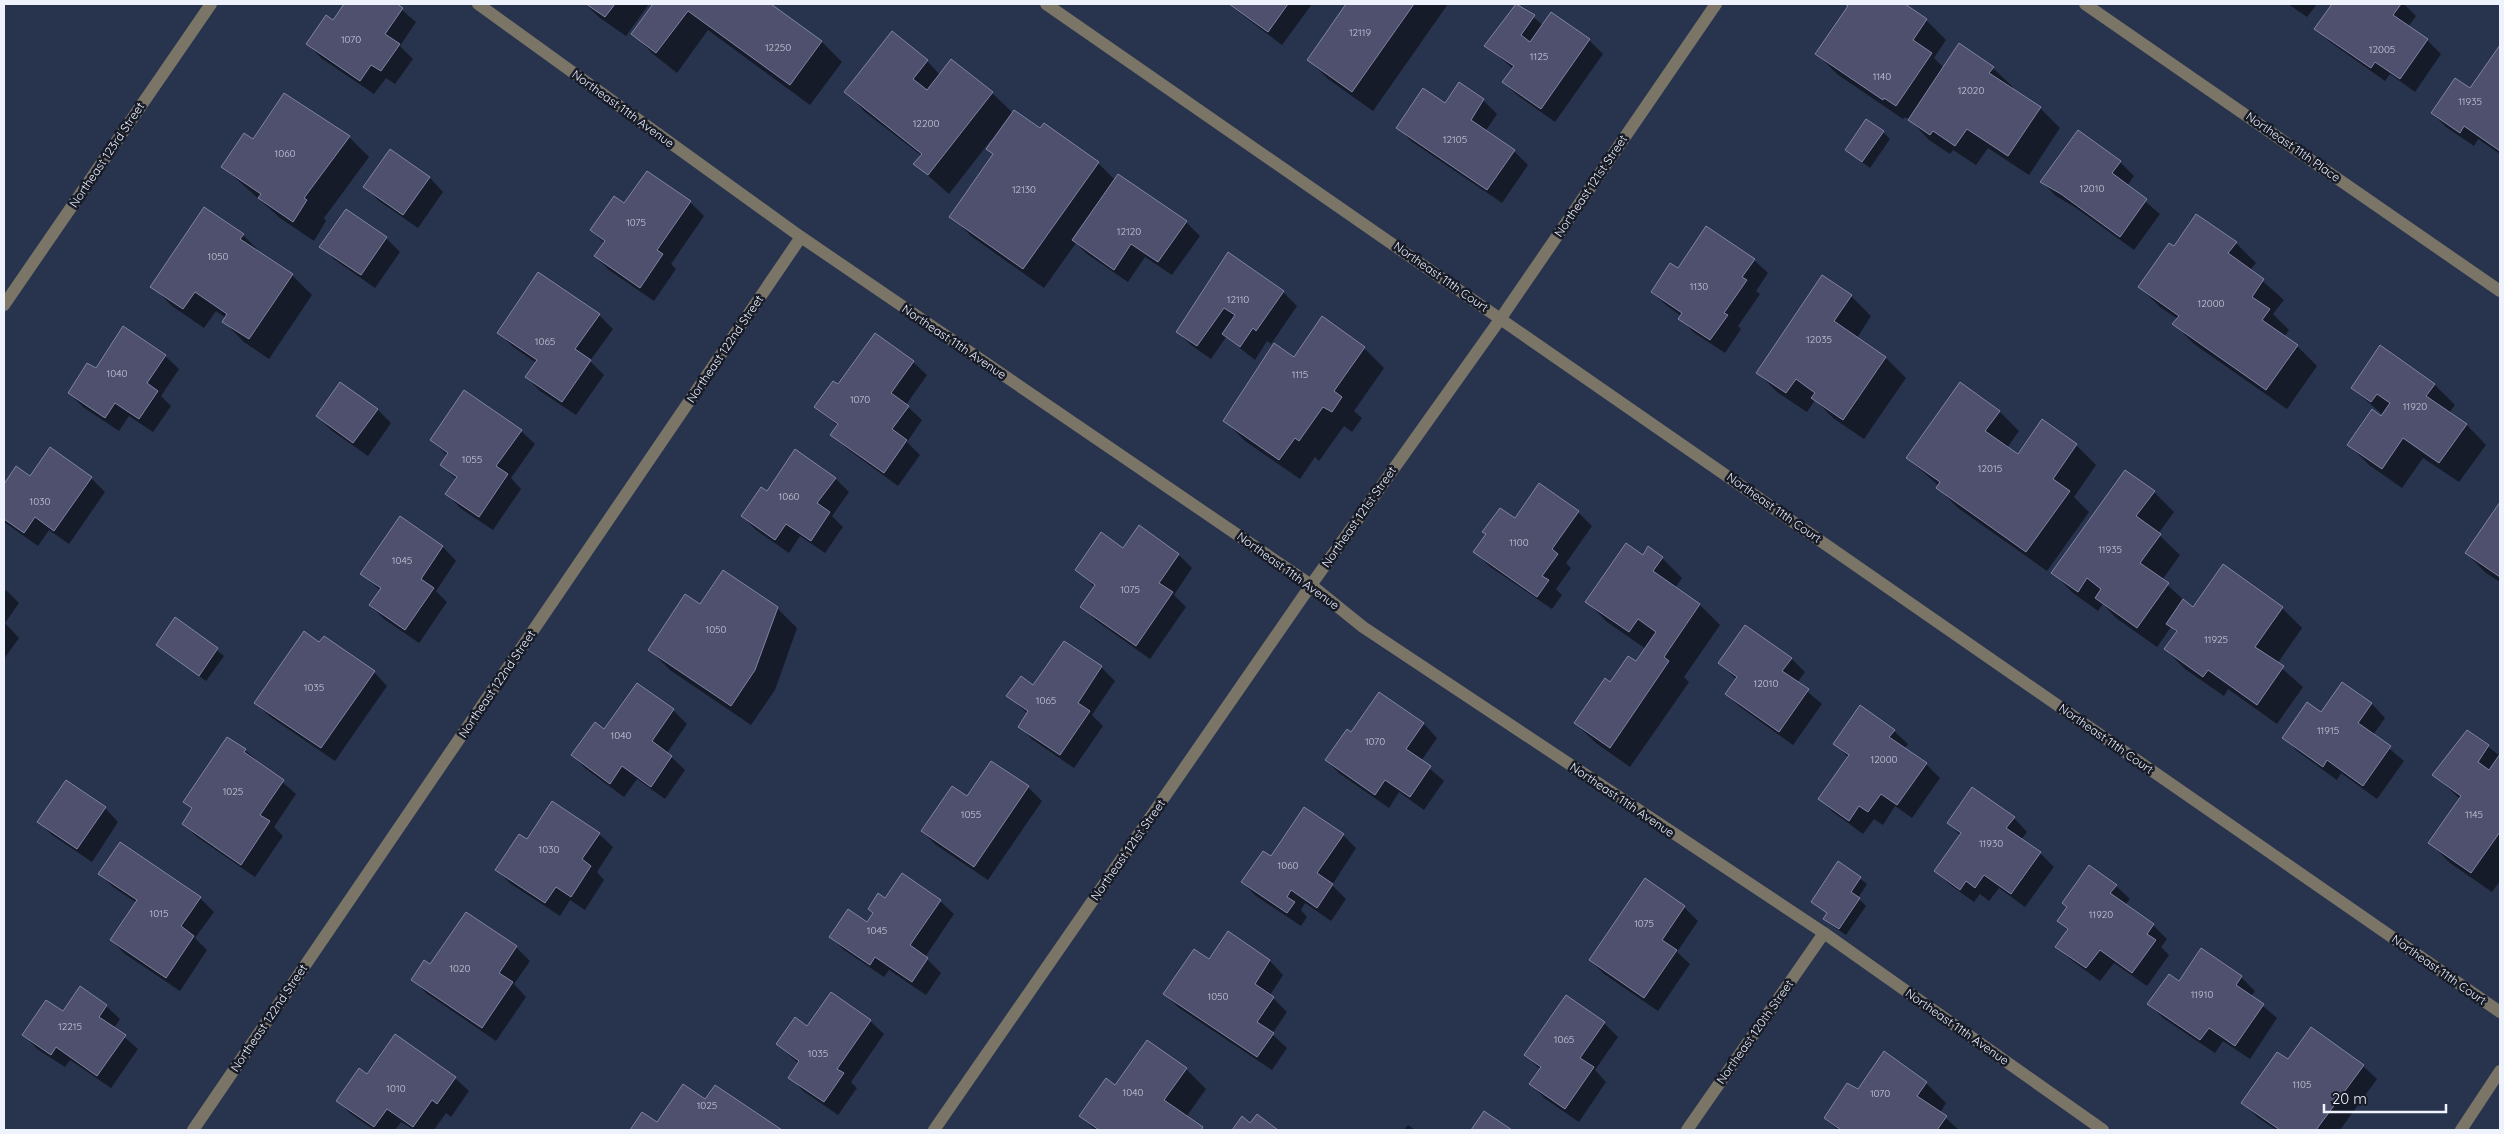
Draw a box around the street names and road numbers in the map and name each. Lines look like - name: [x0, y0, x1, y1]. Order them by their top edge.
- street label: Northeast 11th Avenue: [569, 66, 677, 151]
- street label: Northeast 123rd Street: [66, 99, 147, 210]
- street label: Northeast 11th Place: [2243, 108, 2344, 185]
- street label: Northeast 121st Street: [1551, 132, 1630, 240]
- street label: Northeast 11th Court: [1391, 238, 1492, 315]
- street label: Northeast 122nd Street: [683, 292, 766, 405]
- street label: Northeast 11th Avenue: [899, 301, 1009, 382]
- street label: Northeast 121st Street: [1318, 463, 1399, 570]
- street label: Northeast 11th Court: [1724, 469, 1825, 546]
- street label: Northeast 11th Avenue: [1234, 528, 1342, 613]
- street label: Northeast 122nd Street: [455, 627, 538, 740]
- street label: Northeast 11th Court: [2056, 700, 2157, 777]
- street label: Northeast 11th Avenue: [1567, 759, 1677, 840]
- street label: Northeast 121st Street: [1087, 796, 1168, 903]
- street label: Northeast 11th Court: [2389, 931, 2490, 1008]
- street label: Northeast 122nd Street: [227, 961, 310, 1074]
- street label: Northeast 120th Street: [1713, 977, 1796, 1087]
- street label: Northeast 11th Avenue: [1903, 985, 2012, 1068]

